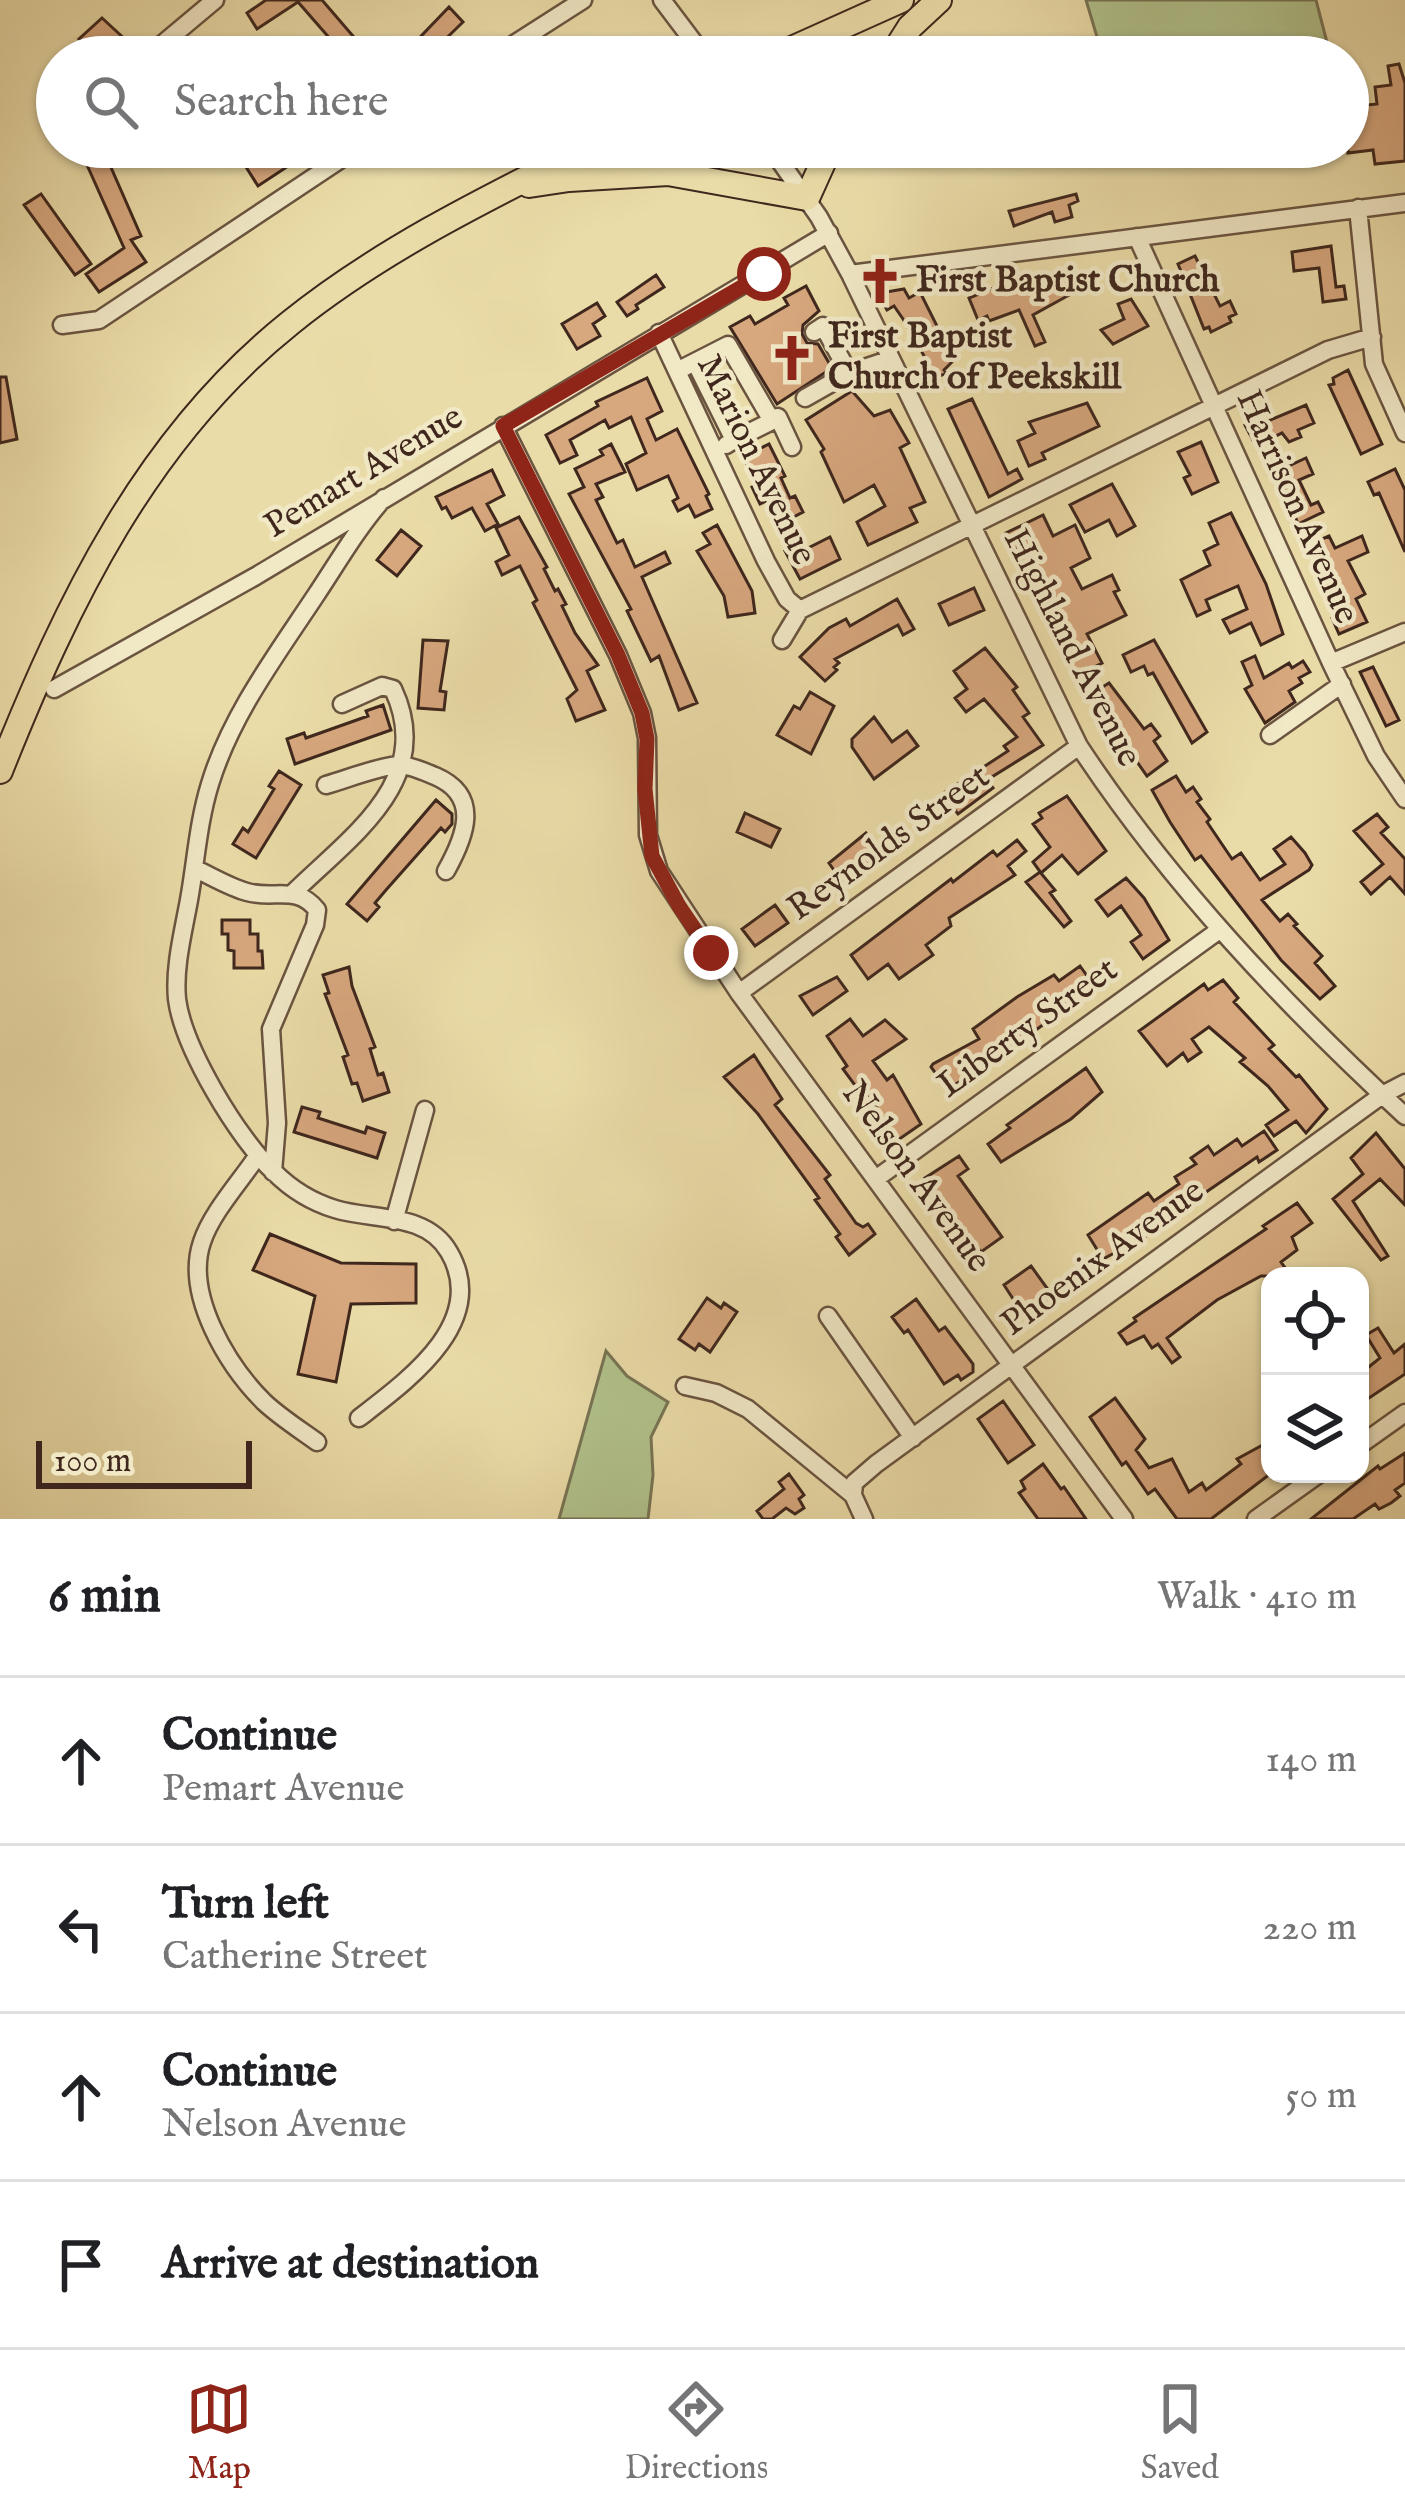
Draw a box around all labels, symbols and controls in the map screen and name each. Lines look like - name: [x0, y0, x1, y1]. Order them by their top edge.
- search box: [36, 36, 1369, 168]
- icon: search: [78, 69, 144, 135]
- text: Search here: [174, 74, 388, 131]
- route start: [737, 247, 791, 301]
- church icon: First Baptist Church: [855, 256, 905, 306]
- place label: First Baptist Church: [916, 258, 1220, 304]
- place label: First Baptist Church of Peekskill: [828, 314, 1122, 401]
- church icon: First Baptist Church of Peekskill: [767, 333, 817, 383]
- street label: Marion Avenue: [685, 347, 827, 573]
- street label: Harrison Avenue: [1225, 383, 1369, 631]
- street label: Pemart Avenue: [256, 395, 472, 549]
- street label: Highland Avenue: [992, 521, 1152, 775]
- street label: Reynolds Street: [779, 754, 999, 932]
- route end: [684, 926, 738, 980]
- street label: Liberty Street: [929, 947, 1127, 1109]
- street label: Nelson Avenue: [831, 1072, 1001, 1282]
- street label: Phoenix Avenue: [992, 1169, 1214, 1347]
- map controls: [1261, 1267, 1369, 1483]
- button: locate: [1261, 1267, 1369, 1375]
- button: layers: [1261, 1375, 1369, 1483]
- scale bar: [36, 1435, 252, 1488]
- text: 100 m: [54, 1441, 131, 1483]
- text: 6 min: [48, 1565, 161, 1630]
- text: Walk · 410 m: [1157, 1573, 1357, 1622]
- text: Continue: [162, 1708, 337, 1765]
- icon: ahead: [48, 1728, 114, 1794]
- text: 140 m: [1266, 1736, 1357, 1785]
- text: Pemart Avenue: [162, 1765, 404, 1814]
- text: Turn left: [162, 1876, 329, 1933]
- icon: left: [48, 1896, 114, 1962]
- text: 220 m: [1263, 1904, 1357, 1953]
- text: Catherine Street: [162, 1933, 428, 1982]
- text: Continue: [162, 2044, 337, 2101]
- icon: ahead: [48, 2064, 114, 2130]
- text: 50 m: [1285, 2072, 1357, 2121]
- text: Nelson Avenue: [162, 2101, 406, 2150]
- icon: arrive: [48, 2232, 114, 2298]
- text: Arrive at destination: [162, 2236, 539, 2293]
- tab: Map: [186, 2376, 252, 2490]
- tab: Directions: [625, 2376, 768, 2490]
- tab: Saved: [1141, 2376, 1219, 2490]

